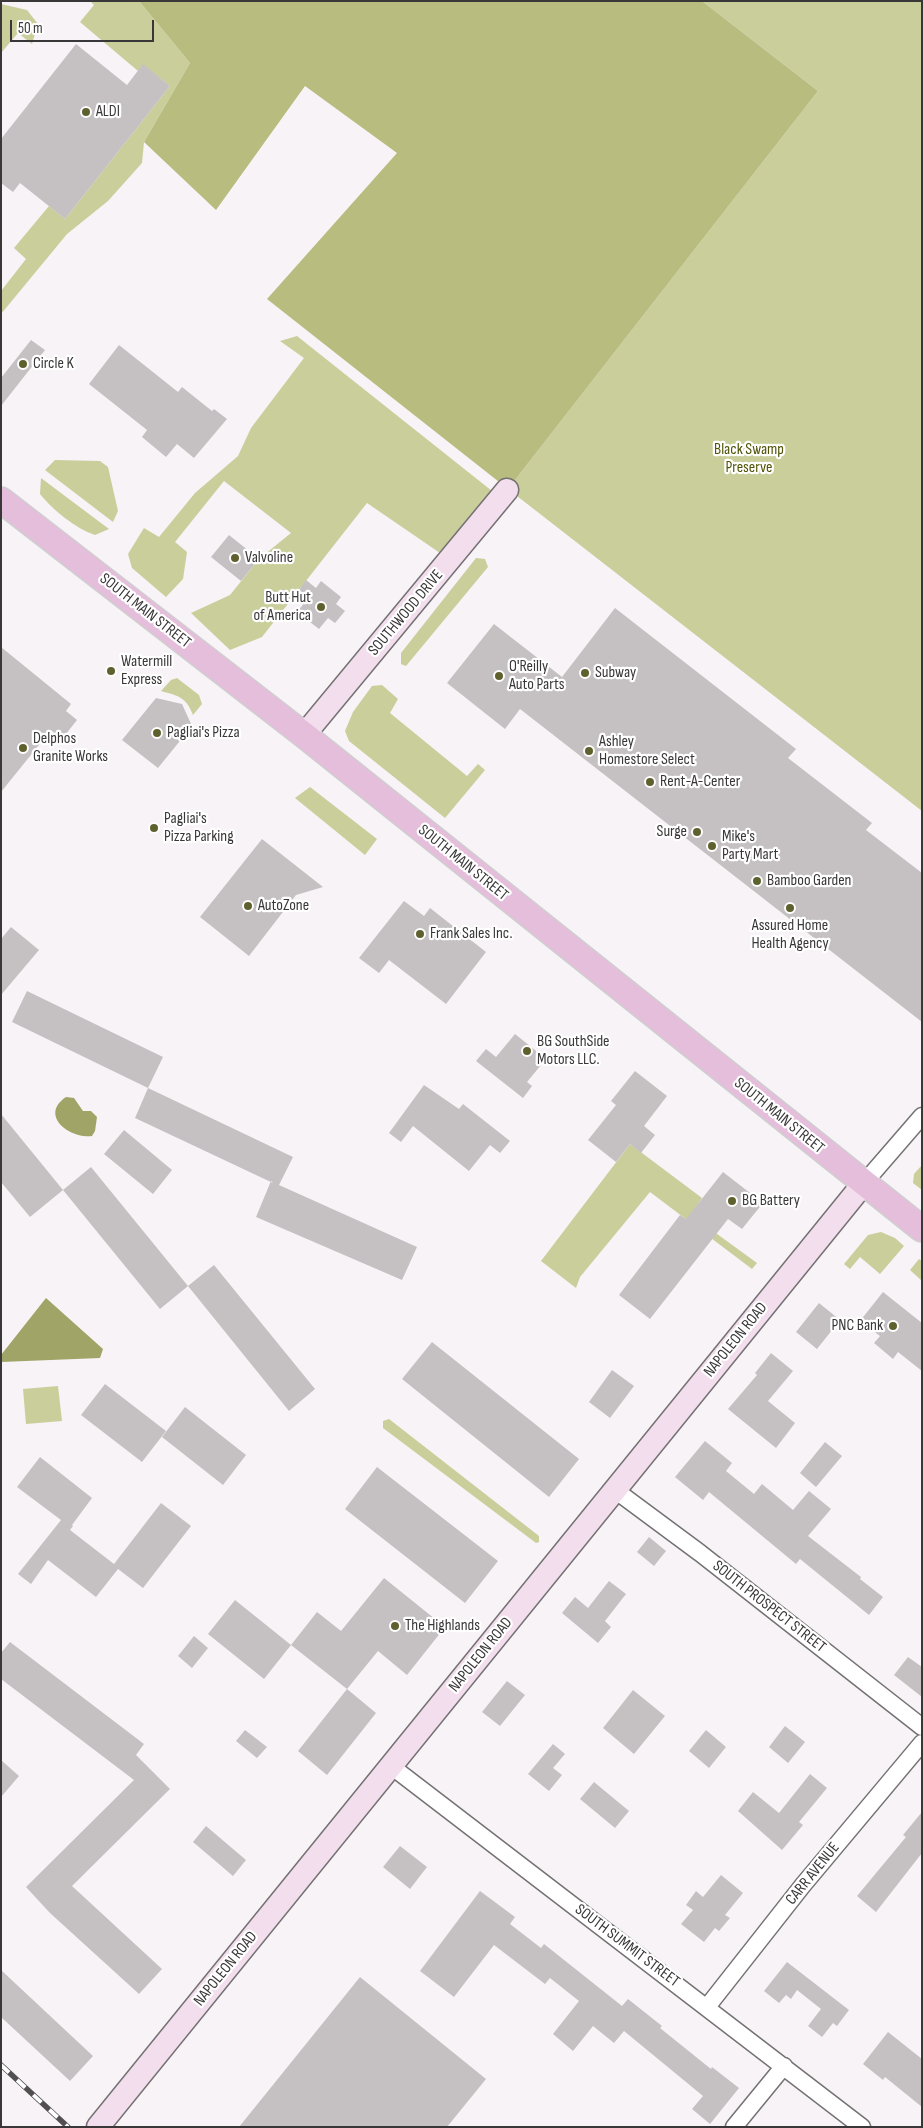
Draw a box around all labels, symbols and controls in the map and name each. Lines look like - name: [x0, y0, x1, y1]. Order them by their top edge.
- scale bar: [12, 10, 156, 42]
- text: 50 m: [18, 19, 43, 38]
- place label: ALDI: [96, 102, 120, 122]
- marker: ALDI: [80, 106, 92, 118]
- place label: Circle K: [33, 354, 74, 374]
- marker: Circle K: [17, 358, 29, 370]
- park label: Black Swamp Preserve: [714, 440, 784, 478]
- place label: Valvoline: [245, 548, 293, 568]
- marker: Valvoline: [229, 552, 241, 564]
- street label: SOUTHWOOD DRIVE: [365, 566, 447, 660]
- street label: SOUTH MAIN STREET: [96, 569, 194, 653]
- place label: Butt Hut of America: [253, 588, 311, 626]
- marker: Butt Hut of America: [315, 601, 327, 613]
- place label: Watermill Express: [121, 652, 172, 690]
- place label: O'Reilly Auto Parts: [509, 657, 564, 695]
- place label: Subway: [595, 663, 636, 683]
- marker: Watermill Express: [105, 665, 117, 677]
- marker: Subway: [579, 667, 591, 679]
- marker: O'Reilly Auto Parts: [493, 670, 505, 682]
- place label: Pagliai's Pizza: [167, 723, 240, 743]
- marker: Pagliai's Pizza: [151, 727, 163, 739]
- place label: Delphos Granite Works: [33, 729, 108, 767]
- place label: Ashley Homestore Select: [599, 732, 695, 770]
- marker: Delphos Granite Works: [17, 742, 29, 754]
- marker: Ashley Homestore Select: [583, 745, 595, 757]
- place label: Rent-A-Center: [660, 772, 740, 792]
- marker: Rent-A-Center: [644, 776, 656, 788]
- place label: Pagliai's Pizza Parking: [164, 809, 234, 847]
- street label: SOUTH MAIN STREET: [414, 821, 512, 905]
- marker: Pagliai's Pizza Parking: [148, 822, 160, 834]
- place label: Surge: [657, 822, 687, 842]
- marker: Surge: [691, 826, 703, 838]
- place label: Mike's Party Mart: [722, 827, 778, 865]
- marker: Mike's Party Mart: [706, 840, 718, 852]
- place label: Bamboo Garden: [767, 871, 851, 891]
- marker: Bamboo Garden: [751, 875, 763, 887]
- place label: AutoZone: [258, 896, 309, 916]
- marker: AutoZone: [242, 900, 254, 912]
- marker: Assured Home Health Agency: [784, 902, 796, 914]
- place label: Assured Home Health Agency: [751, 916, 829, 954]
- place label: Frank Sales Inc.: [430, 924, 513, 944]
- marker: Frank Sales Inc.: [414, 928, 426, 940]
- place label: BG SouthSide Motors LLC.: [537, 1032, 610, 1070]
- marker: BG SouthSide Motors LLC.: [521, 1045, 533, 1057]
- street label: SOUTH MAIN STREET: [730, 1074, 828, 1158]
- place label: BG Battery: [742, 1191, 800, 1211]
- marker: BG Battery: [726, 1195, 738, 1207]
- street label: NAPOLEON ROAD: [700, 1299, 772, 1381]
- place label: PNC Bank: [831, 1316, 883, 1336]
- marker: PNC Bank: [887, 1320, 899, 1332]
- street label: SOUTH PROSPECT STREET: [708, 1557, 830, 1657]
- street label: NAPOLEON ROAD: [445, 1614, 517, 1696]
- place label: The Highlands: [405, 1616, 480, 1636]
- marker: The Highlands: [389, 1620, 401, 1632]
- street label: CARR AVENUE: [782, 1839, 844, 1909]
- street label: SOUTH SUMMIT STREET: [571, 1900, 683, 1992]
- street label: NAPOLEON ROAD: [190, 1928, 262, 2010]

